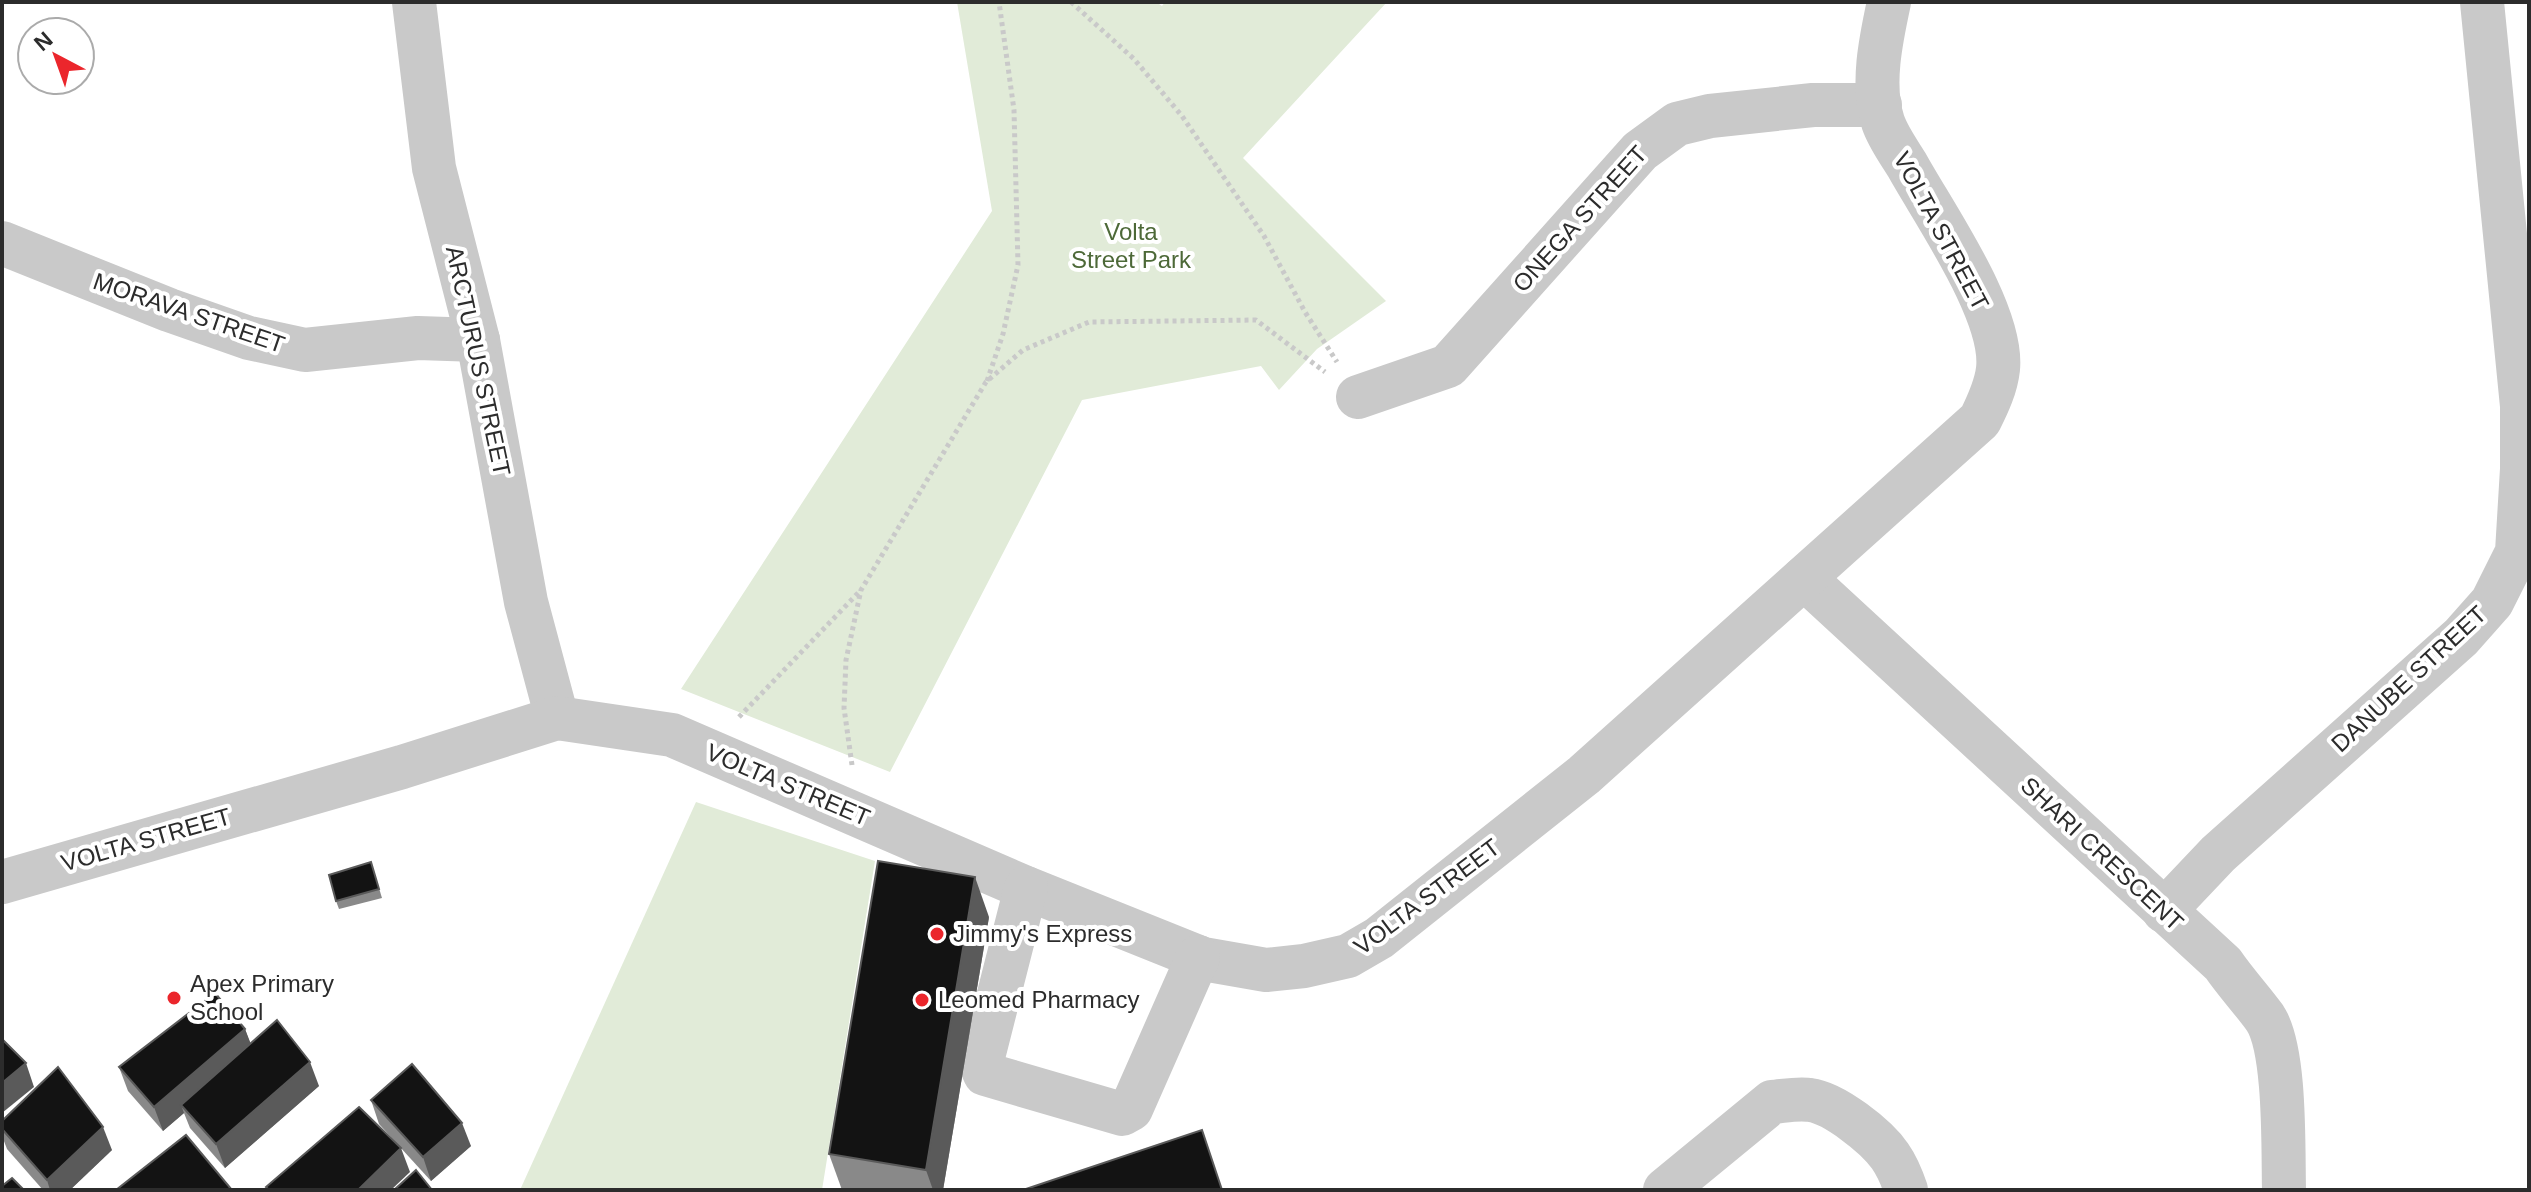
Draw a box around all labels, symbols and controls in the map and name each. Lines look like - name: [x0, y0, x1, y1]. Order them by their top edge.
- north arrow: [16, 16, 96, 96]
- text: N: [29, 27, 57, 56]
- street label: ONEGA STREET: [1507, 140, 1652, 297]
- street label: VOLTA STREET: [1888, 147, 1995, 315]
- park label: Volta Street Park: [1071, 218, 1192, 273]
- street label: ARCTURUS STREET: [441, 243, 516, 479]
- street label: MORAVA STREET: [90, 267, 289, 358]
- street label: DANUBE STREET: [2326, 600, 2492, 757]
- street label: VOLTA STREET: [702, 738, 874, 831]
- street label: SHARI CRESCENT: [2016, 771, 2189, 936]
- street label: VOLTA STREET: [58, 802, 234, 877]
- street label: VOLTA STREET: [1349, 833, 1505, 960]
- place label: Jimmy's Express: [953, 920, 1132, 947]
- marker: Jimmy's Express: [928, 925, 946, 943]
- place label: Apex Primary School: [190, 970, 334, 1025]
- place label: Leomed Pharmacy: [938, 986, 1139, 1013]
- marker: Apex Primary School: [165, 989, 183, 1007]
- marker: Leomed Pharmacy: [913, 991, 931, 1009]

